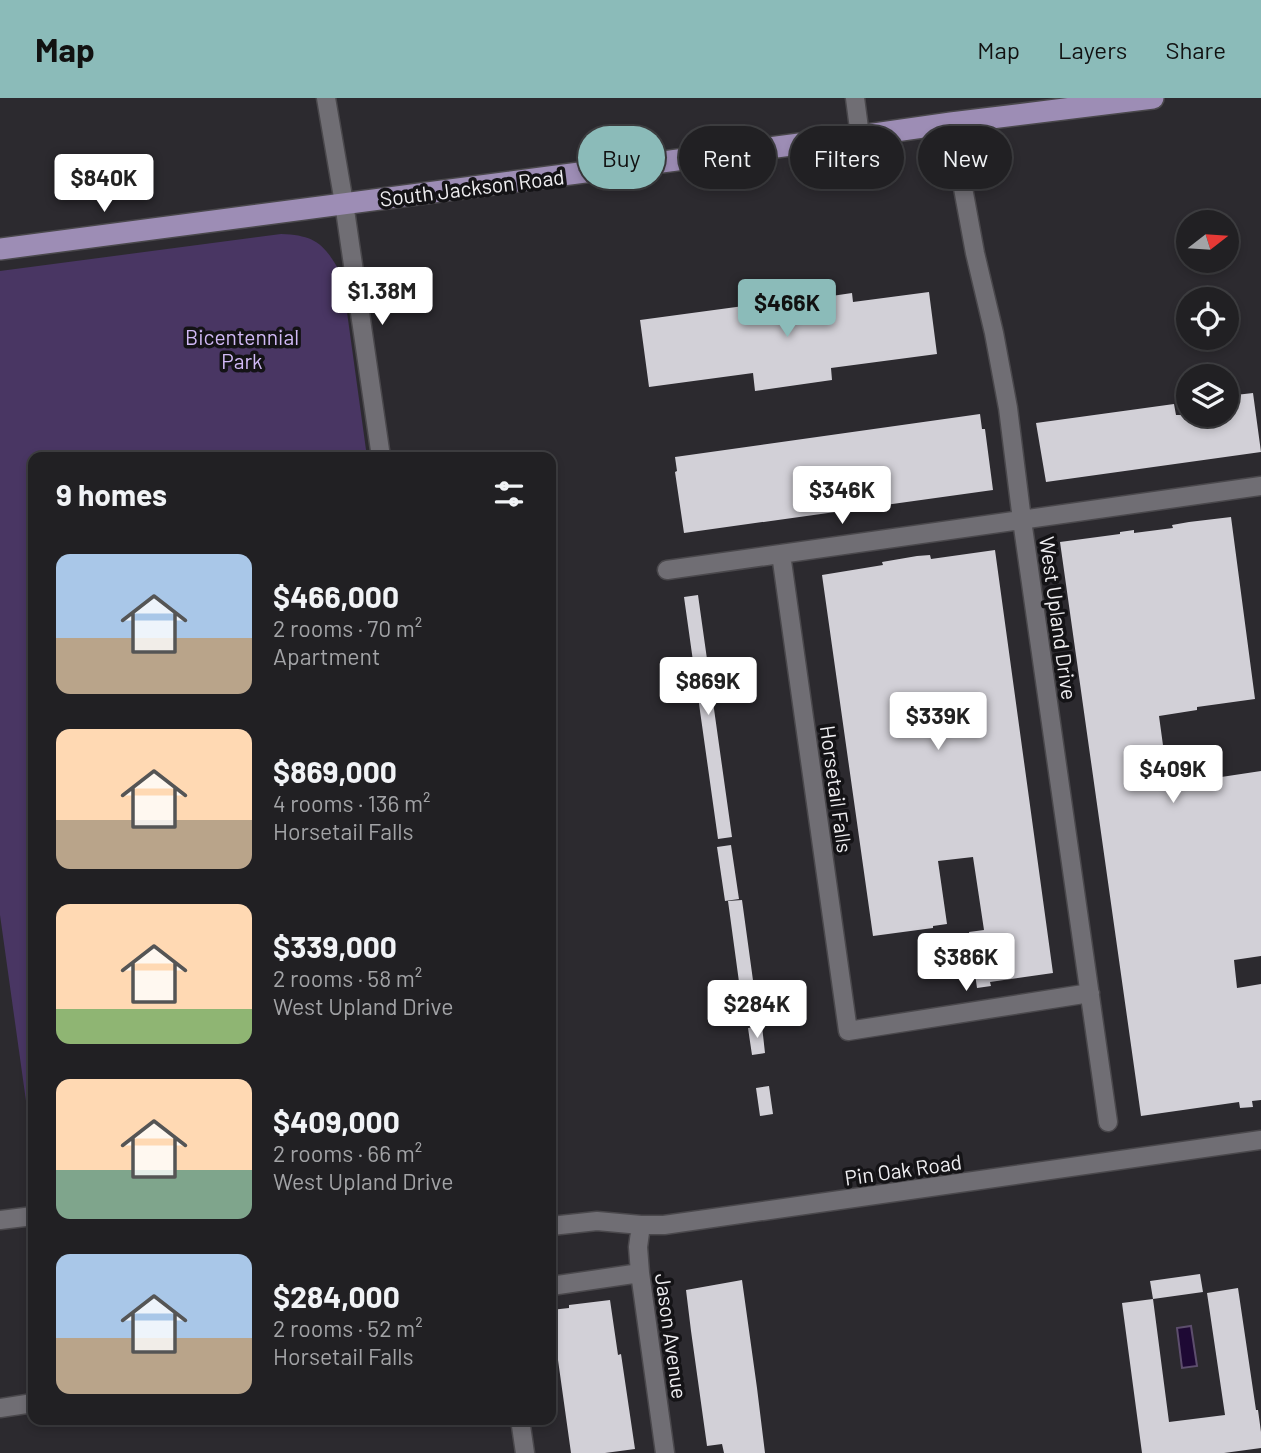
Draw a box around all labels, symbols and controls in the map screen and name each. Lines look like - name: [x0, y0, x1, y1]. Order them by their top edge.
- text: Map: [35, 29, 95, 69]
- text: Map: [977, 35, 1020, 64]
- text: Layers: [1058, 35, 1127, 64]
- text: Share: [1165, 35, 1226, 64]
- chip: Buy: [578, 126, 665, 189]
- chip: Rent: [679, 126, 776, 189]
- chip: Filters: [790, 126, 904, 189]
- chip: New: [918, 126, 1012, 189]
- pin: $840K: [55, 155, 153, 214]
- text: $840K: [70, 163, 138, 191]
- street label: South Jackson Road: [378, 163, 566, 211]
- north arrow: [1176, 210, 1239, 273]
- map controls: [1176, 210, 1239, 427]
- pin: $1.38M: [325, 268, 439, 327]
- text: $1.38M: [348, 276, 416, 304]
- pin: $466K: [738, 280, 836, 339]
- button: locate: [1176, 287, 1239, 350]
- text: $466K: [754, 288, 820, 316]
- park label: Bicentennial Park: [185, 324, 299, 373]
- button: layers: [1176, 364, 1239, 427]
- pin: $346K: [793, 466, 891, 526]
- icon: filters: [490, 475, 528, 513]
- text: $346K: [809, 475, 875, 503]
- text: 9 homes: [56, 476, 167, 512]
- street label: West Upland Drive: [1035, 535, 1083, 701]
- text: $466,000: [273, 578, 399, 614]
- icon: home: [112, 582, 196, 666]
- text: 2 rooms · 70 m²: [273, 614, 422, 642]
- text: Apartment: [273, 642, 380, 670]
- pin: $869K: [659, 658, 757, 717]
- text: $869K: [676, 666, 740, 694]
- pin: $339K: [889, 692, 987, 752]
- text: $339K: [906, 701, 970, 729]
- street label: Horsetail Falls: [816, 724, 858, 854]
- pin: $409K: [1124, 746, 1222, 805]
- text: $869,000: [273, 753, 397, 789]
- text: $409K: [1140, 754, 1206, 782]
- icon: home: [112, 757, 196, 841]
- text: 4 rooms · 136 m²: [273, 789, 431, 817]
- text: Horsetail Falls: [273, 817, 414, 845]
- text: $339,000: [273, 928, 397, 964]
- icon: home: [112, 932, 196, 1016]
- pin: $386K: [917, 934, 1015, 993]
- text: $386K: [934, 942, 998, 970]
- text: 2 rooms · 58 m²: [273, 964, 422, 992]
- pin: $284K: [708, 981, 806, 1040]
- text: $284K: [724, 989, 790, 1017]
- text: West Upland Drive: [273, 992, 453, 1020]
- text: $409,000: [273, 1103, 400, 1139]
- icon: home: [112, 1107, 196, 1191]
- text: 2 rooms · 66 m²: [273, 1139, 422, 1167]
- street label: Pin Oak Road: [843, 1148, 963, 1190]
- text: West Upland Drive: [273, 1167, 453, 1195]
- street label: Jason Avenue: [651, 1272, 693, 1400]
- text: $284,000: [273, 1278, 400, 1314]
- icon: home: [112, 1282, 196, 1366]
- text: 2 rooms · 52 m²: [273, 1314, 423, 1342]
- text: Horsetail Falls: [273, 1342, 414, 1370]

